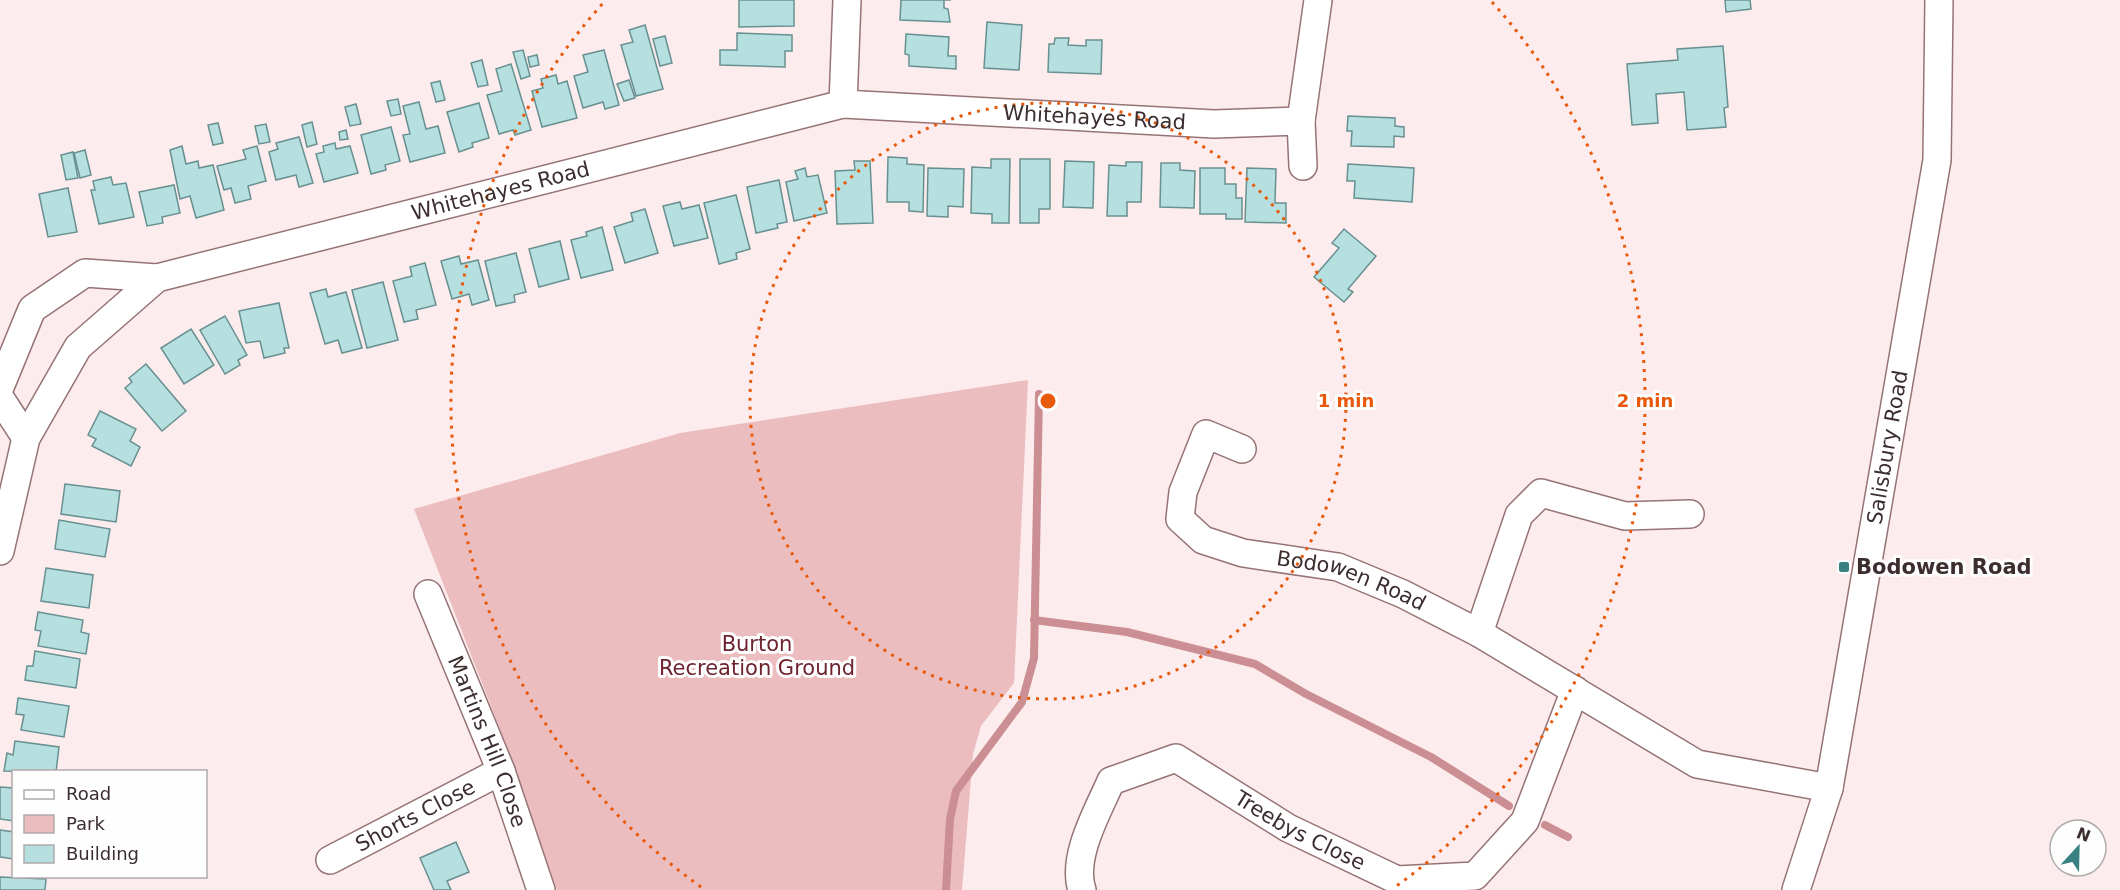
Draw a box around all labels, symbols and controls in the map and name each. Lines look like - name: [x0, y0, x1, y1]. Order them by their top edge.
- street label: Whitehayes Road: [1003, 101, 1187, 134]
- street label: Whitehayes Road: [409, 157, 592, 225]
- street label: Salisbury Road: [1863, 368, 1913, 526]
- text: 1 min: [1318, 390, 1374, 411]
- text: 2 min: [1617, 390, 1673, 411]
- centre of rings: [1038, 391, 1058, 411]
- street label: Bodowen Road: [1275, 546, 1430, 616]
- place label: Bodowen Road: [1856, 555, 2032, 579]
- marker: Bodowen Road: [1837, 560, 1851, 574]
- park label: Burton Recreation Ground: [659, 632, 855, 680]
- street label: Martins Hill Close: [443, 652, 531, 830]
- legend: [12, 770, 207, 878]
- street label: Shorts Close: [351, 775, 479, 857]
- text: Road: [66, 783, 111, 804]
- street label: Treebys Close: [1230, 785, 1369, 875]
- text: Park: [66, 813, 105, 834]
- north arrow: [2048, 818, 2108, 878]
- text: N: [2074, 823, 2093, 846]
- text: Building: [66, 843, 139, 864]

